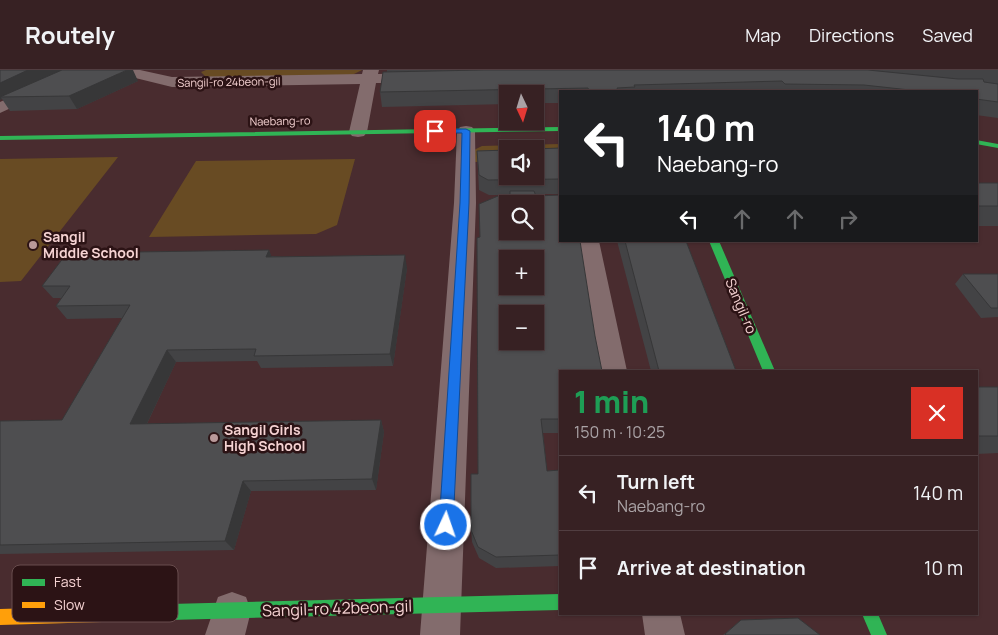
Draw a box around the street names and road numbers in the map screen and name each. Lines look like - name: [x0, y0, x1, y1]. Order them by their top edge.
- street label: Sangil-ro 24beon-gil: [177, 73, 281, 90]
- street label: Naebang-ro: [249, 112, 311, 129]
- street label: Sangil-ro: [721, 275, 762, 336]
- street label: Sangil-ro 42beon-gil: [262, 594, 412, 622]

